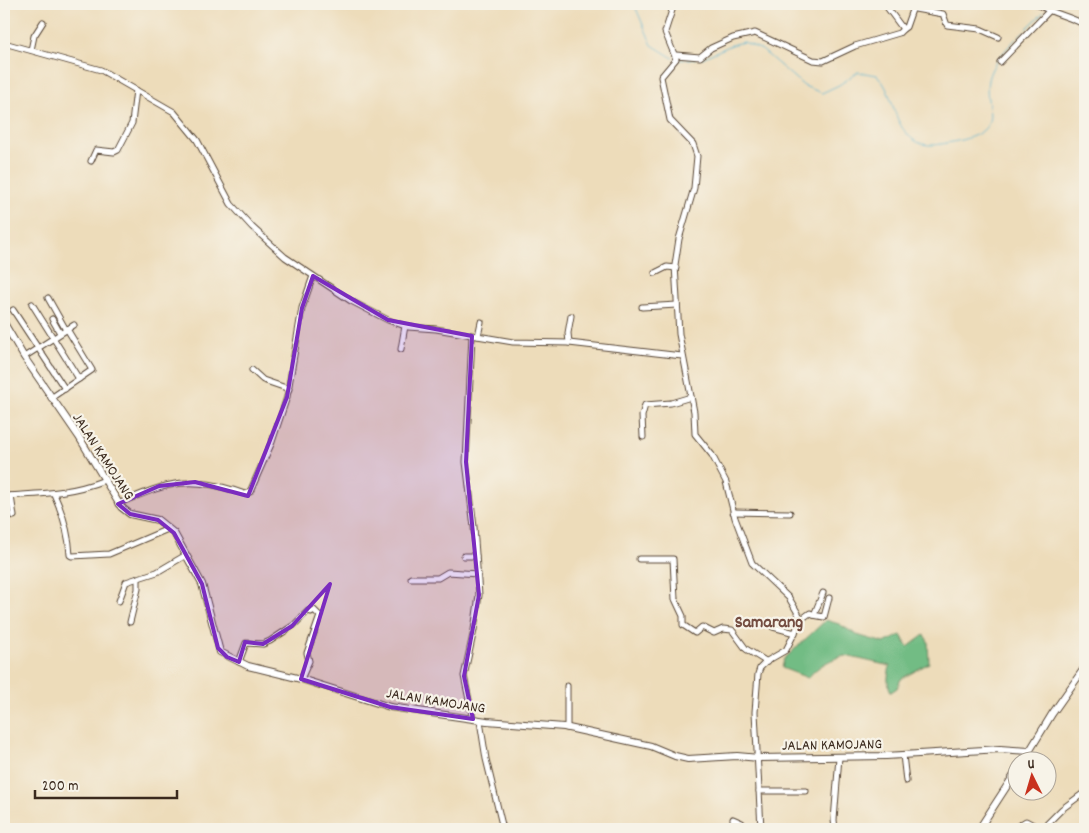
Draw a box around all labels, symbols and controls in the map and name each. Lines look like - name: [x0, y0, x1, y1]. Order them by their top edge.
- street label: JALAN KAMOJANG: [66, 409, 139, 505]
- district label: Samarang: [735, 611, 803, 636]
- street label: JALAN KAMOJANG: [385, 683, 487, 721]
- street label: JALAN KAMOJANG: [782, 734, 882, 758]
- north arrow: [1006, 750, 1056, 800]
- text: U: [1027, 755, 1036, 775]
- scale bar: [35, 768, 178, 800]
- text: 200 m: [42, 776, 79, 798]

